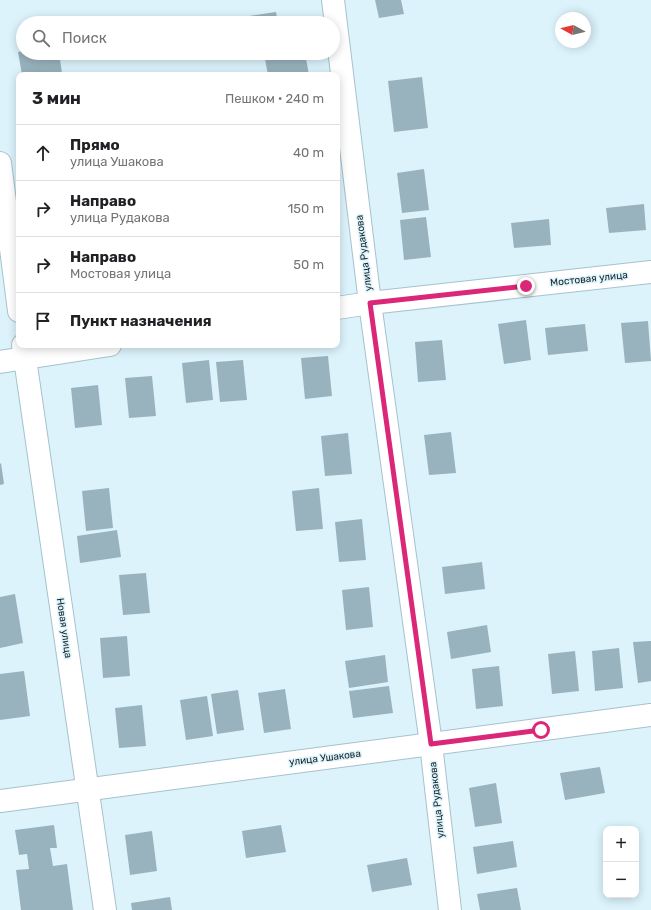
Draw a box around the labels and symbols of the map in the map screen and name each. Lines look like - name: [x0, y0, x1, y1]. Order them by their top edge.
- north arrow: [555, 12, 591, 48]
- street label: улица Рудакова: [353, 214, 375, 292]
- street label: Мостовая улица: [550, 269, 628, 289]
- route end: [517, 277, 535, 295]
- street label: Новая улица: [54, 597, 74, 659]
- route start: [532, 721, 550, 739]
- street label: улица Ушакова: [288, 748, 362, 768]
- street label: улица Рудакова: [427, 761, 447, 839]

